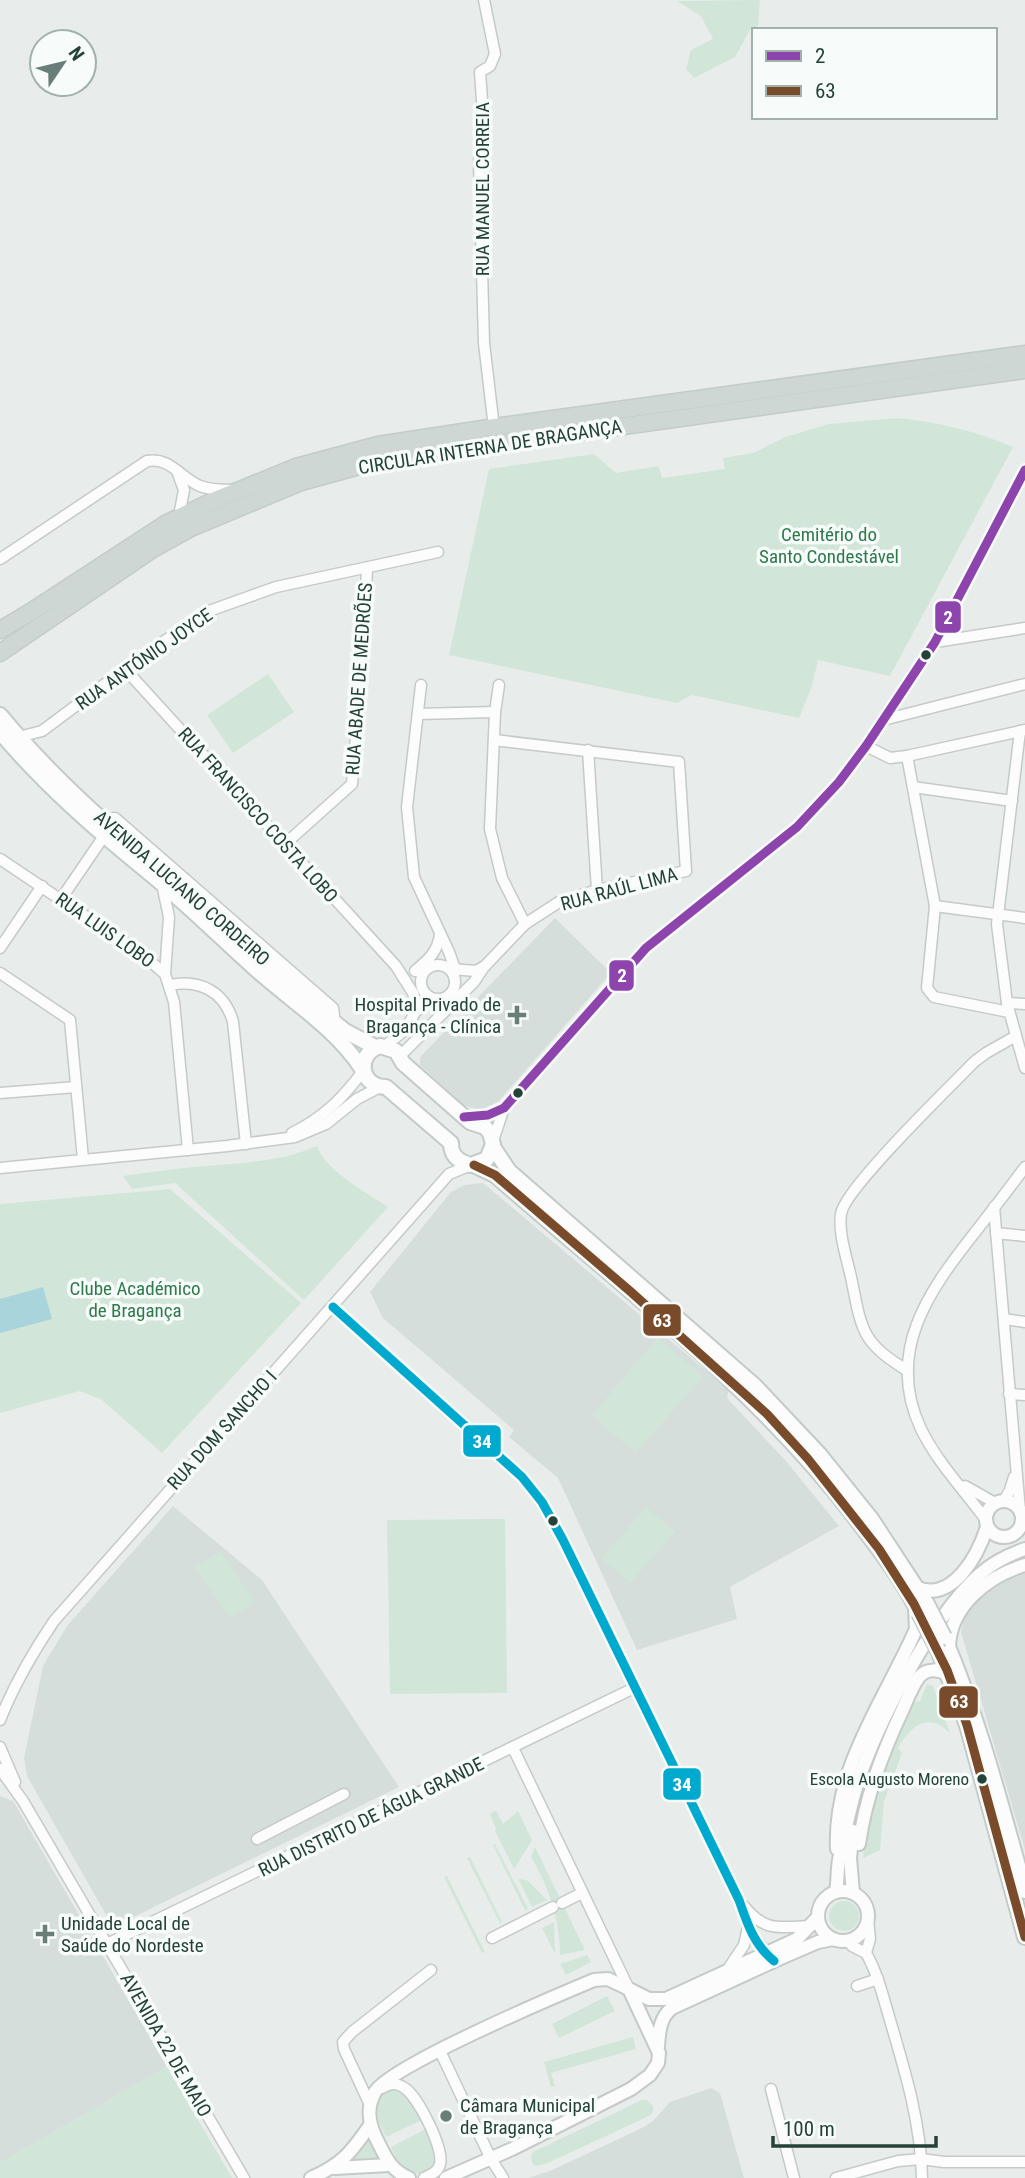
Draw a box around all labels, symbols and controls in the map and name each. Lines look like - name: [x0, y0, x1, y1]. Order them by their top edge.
- north arrow: [28, 28, 98, 98]
- legend: [752, 28, 997, 119]
- text: N: [64, 42, 89, 65]
- text: 2: [815, 44, 825, 68]
- text: 63: [815, 79, 836, 103]
- street label: RUA MANUEL CORREIA: [471, 102, 494, 276]
- street label: CIRCULAR INTERNA DE BRAGANÇA: [357, 415, 623, 479]
- park label: Cemitério do Santo Condestável: [759, 523, 899, 568]
- street label: RUA ABADE DE MEDRÕES: [341, 582, 377, 776]
- line badge: 2: [934, 600, 962, 634]
- street label: RUA ANTÓNIO JOYCE: [71, 603, 217, 715]
- text: 2: [943, 606, 953, 629]
- unlabelled marker: [919, 648, 933, 662]
- street label: RUA FRANCISCO COSTA LOBO: [173, 723, 343, 907]
- street label: AVENIDA LUCIANO CORDEIRO: [90, 806, 274, 970]
- street label: RUA RAÚL LIMA: [558, 862, 680, 916]
- street label: RUA LUIS LOBO: [51, 887, 159, 973]
- line badge: 2: [608, 959, 635, 992]
- text: 2: [617, 964, 627, 987]
- place label: Hospital Privado de Bragança - Clínica: [354, 993, 501, 1038]
- marker: Hospital Privado de Bragança - Clínica: [507, 1005, 527, 1025]
- unlabelled marker: [511, 1086, 525, 1100]
- park label: Clube Académico de Bragança: [69, 1277, 201, 1322]
- line badge: 63: [642, 1303, 682, 1337]
- text: 63: [652, 1309, 672, 1332]
- street label: RUA DOM SANCHO I: [162, 1366, 282, 1494]
- line badge: 34: [462, 1424, 502, 1458]
- text: 34: [472, 1430, 492, 1453]
- unlabelled marker: [546, 1514, 560, 1528]
- line badge: 63: [938, 1685, 979, 1719]
- text: 63: [949, 1690, 969, 1713]
- street label: RUA DISTRITO DE ÁGUA GRANDE: [254, 1752, 488, 1882]
- line badge: 34: [662, 1767, 702, 1801]
- place label: Escola Augusto Moreno: [810, 1769, 969, 1789]
- marker: Escola Augusto Moreno: [975, 1772, 989, 1786]
- text: 34: [672, 1773, 692, 1796]
- place label: Unidade Local de Saúde do Nordeste: [61, 1912, 204, 1957]
- marker: Unidade Local de Saúde do Nordeste: [35, 1924, 55, 1944]
- street label: AVENIDA 22 DE MAIO: [116, 1969, 216, 2121]
- place label: Câmara Municipal de Bragança: [460, 2094, 595, 2139]
- scale bar: [773, 2104, 936, 2148]
- marker: Câmara Municipal de Bragança: [438, 2108, 454, 2124]
- text: 100 m: [783, 2117, 835, 2141]

